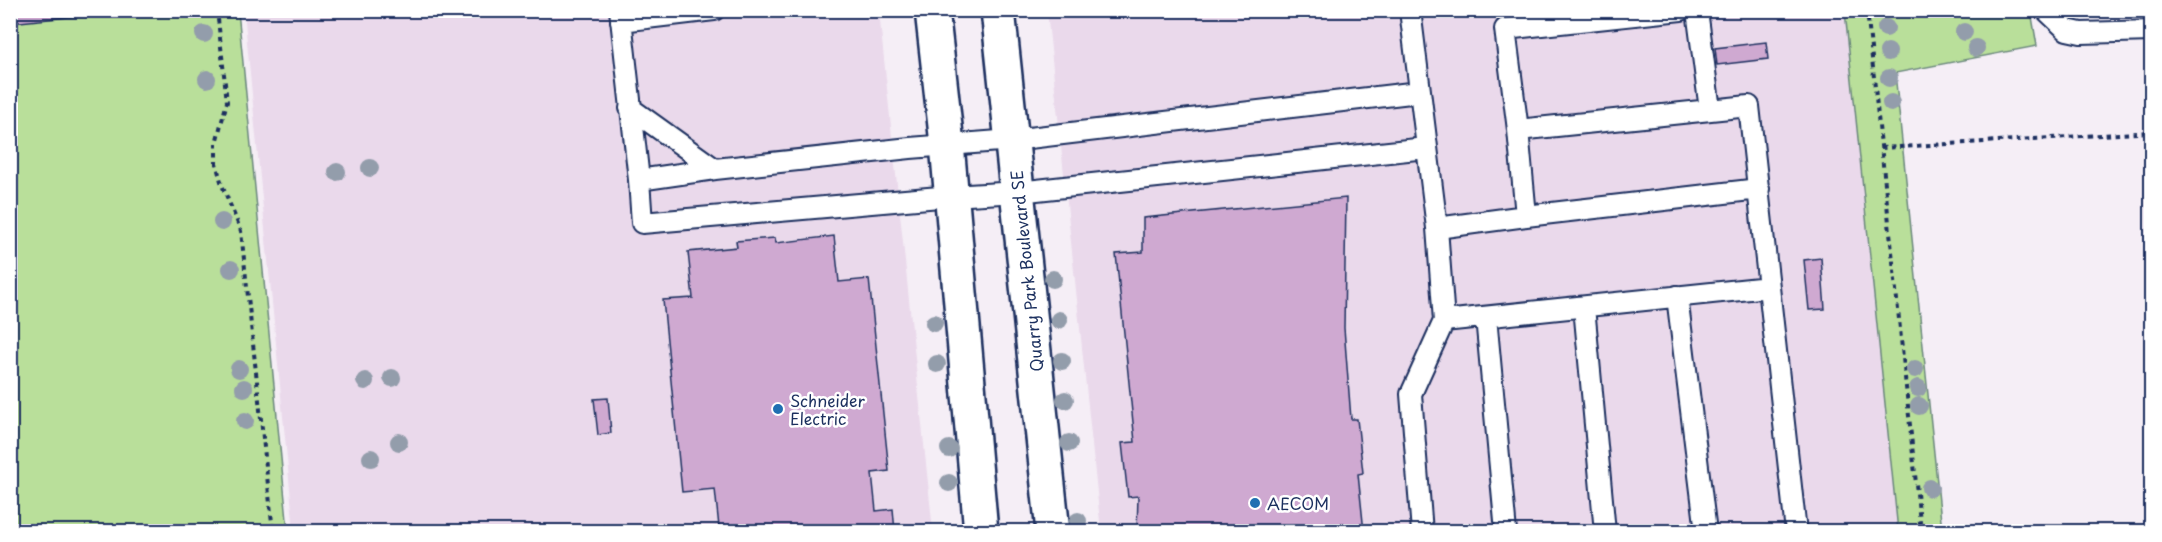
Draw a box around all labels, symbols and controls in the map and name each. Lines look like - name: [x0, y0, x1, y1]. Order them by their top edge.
- street label: Quarry Park Boulevard SE: [1003, 169, 1049, 373]
- place label: Schneider Electric: [790, 388, 866, 430]
- marker: Schneider Electric: [771, 402, 785, 416]
- place label: AECOM: [1267, 491, 1329, 515]
- marker: AECOM: [1248, 496, 1262, 510]

